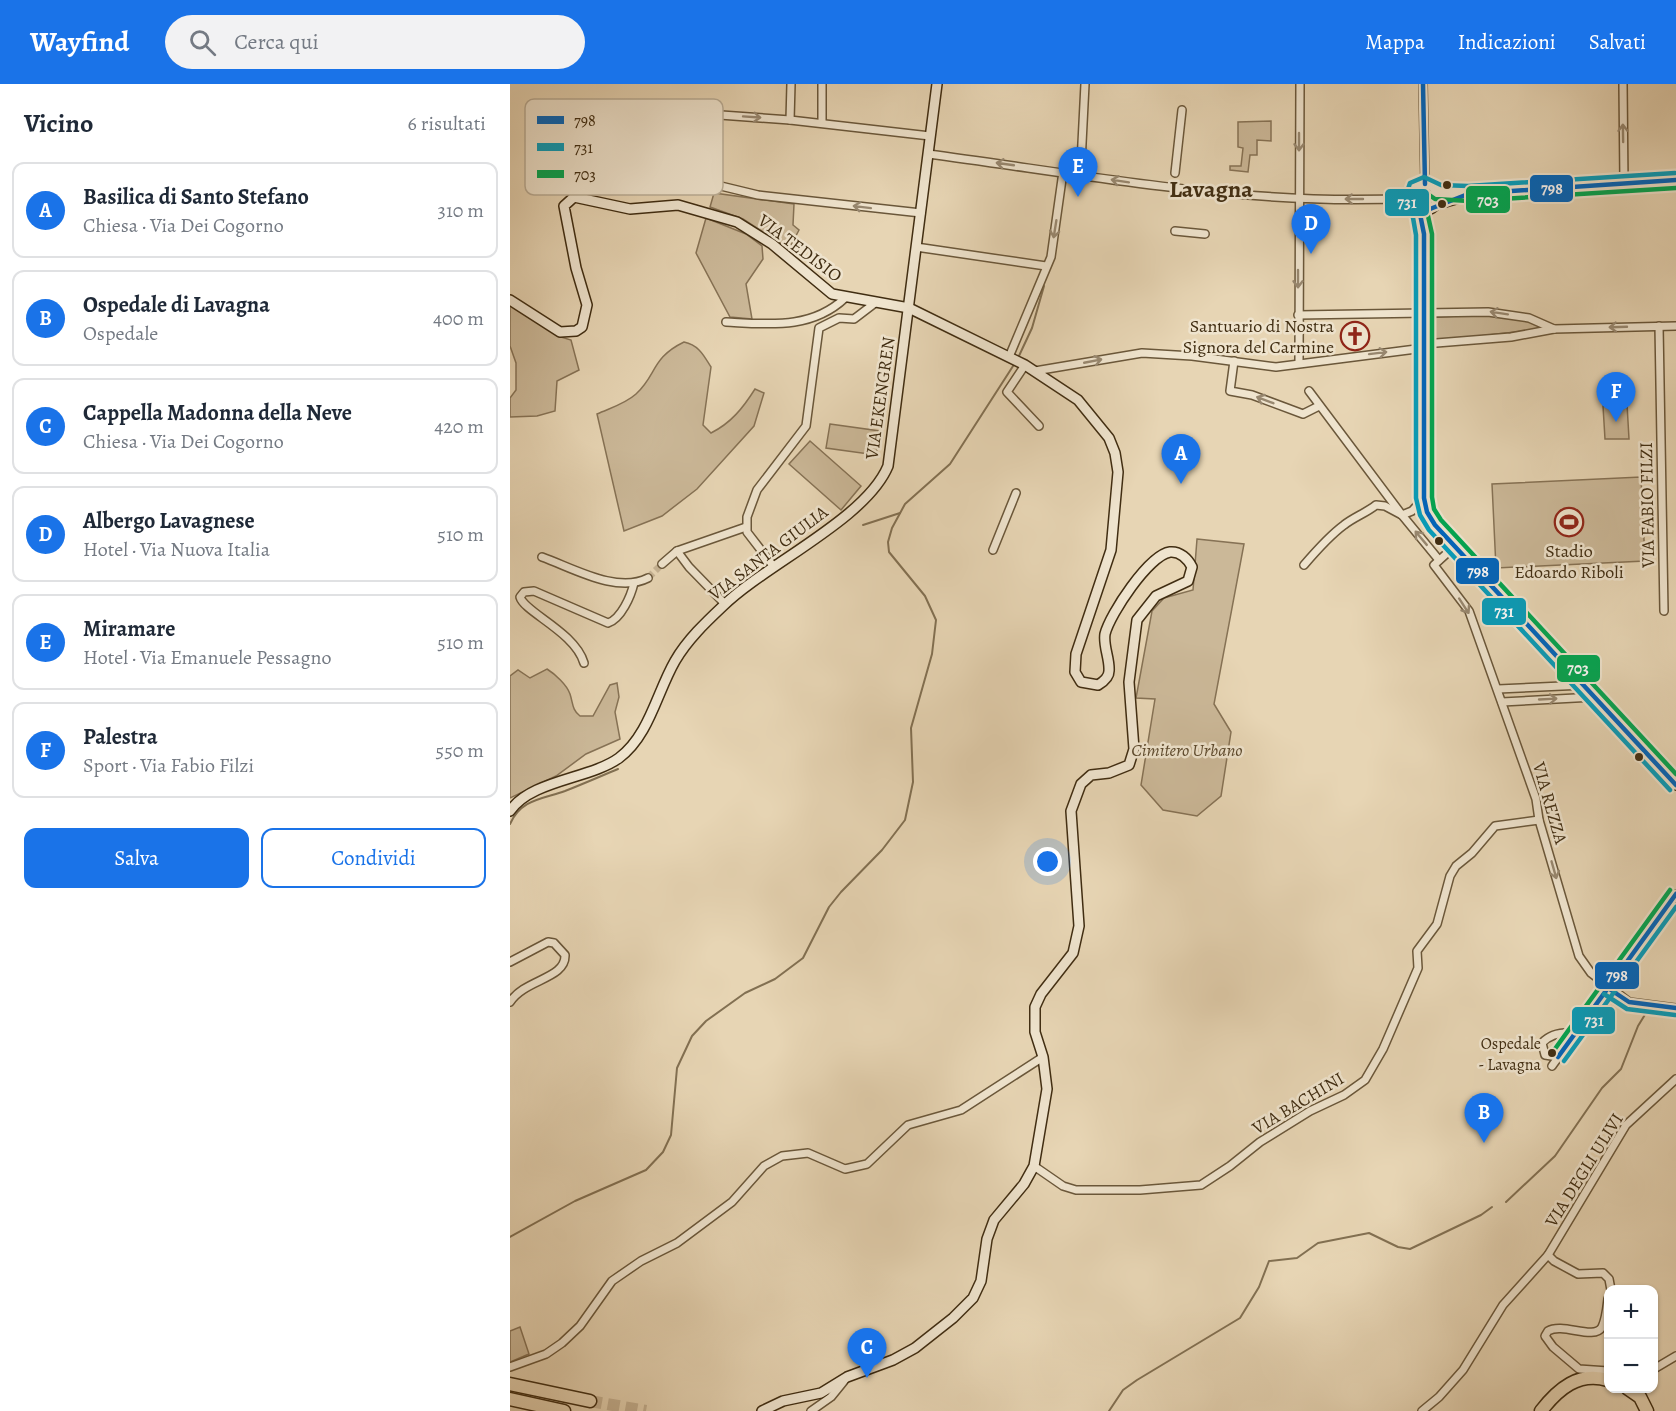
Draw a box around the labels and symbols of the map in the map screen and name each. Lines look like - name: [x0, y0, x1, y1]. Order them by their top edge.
- legend: [525, 99, 723, 195]
- text: 798: [574, 110, 596, 132]
- one-way arrow: [741, 112, 761, 123]
- one-way arrow: [1617, 124, 1629, 144]
- one-way arrow: [1293, 131, 1305, 151]
- text: 731: [574, 137, 593, 159]
- pin: E: [1058, 147, 1098, 197]
- one-way arrow: [996, 159, 1016, 170]
- text: 703: [574, 164, 596, 186]
- district label: Lavagna: [1169, 173, 1253, 205]
- line badge: 798: [1529, 174, 1574, 203]
- one-way arrow: [1111, 175, 1131, 186]
- text: 798: [1541, 178, 1563, 200]
- unlabelled marker: [1441, 179, 1453, 191]
- line badge: 703: [1465, 185, 1511, 214]
- line badge: 731: [1384, 188, 1430, 217]
- text: 703: [1477, 190, 1499, 212]
- text: 731: [1397, 192, 1417, 214]
- one-way arrow: [1344, 193, 1364, 205]
- unlabelled marker: [1436, 198, 1448, 210]
- one-way arrow: [853, 201, 873, 212]
- pin: D: [1292, 204, 1330, 254]
- street label: VIA TEDISIO: [752, 208, 847, 288]
- one-way arrow: [1049, 219, 1060, 239]
- one-way arrow: [1292, 268, 1304, 288]
- one-way arrow: [1489, 308, 1509, 319]
- place label: Santuario di Nostra Signora del Carmine: [1183, 314, 1335, 359]
- church icon: Santuario di Nostra Signora del Carmine: [1339, 320, 1371, 352]
- one-way arrow: [1608, 322, 1628, 333]
- street label: VIA EKENGREN: [859, 335, 900, 462]
- one-way arrow: [1368, 347, 1387, 358]
- one-way arrow: [1083, 355, 1102, 366]
- pin: F: [1596, 372, 1636, 422]
- one-way arrow: [1256, 393, 1275, 404]
- pin: A: [1162, 434, 1200, 484]
- street label: VIA FABIO FILZI: [1634, 442, 1660, 569]
- street label: VIA SANTA GIULIA: [703, 500, 833, 606]
- sports icon: Stadio Edoardo Riboli: [1553, 506, 1585, 538]
- one-way arrow: [1414, 530, 1427, 546]
- unlabelled marker: [1433, 535, 1445, 547]
- place label: Stadio Edoardo Riboli: [1514, 539, 1624, 584]
- line badge: 798: [1455, 557, 1500, 585]
- text: 798: [1467, 561, 1489, 583]
- line badge: 731: [1481, 597, 1527, 626]
- one-way arrow: [1458, 598, 1471, 615]
- text: 731: [1494, 601, 1514, 623]
- line badge: 703: [1556, 654, 1601, 683]
- text: 703: [1567, 658, 1589, 680]
- one-way arrow: [1538, 694, 1558, 705]
- park label: Cimitero Urbano: [1131, 738, 1243, 762]
- unlabelled marker: [1633, 751, 1645, 763]
- street label: VIA REZZA: [1527, 758, 1573, 847]
- your location: [1033, 847, 1062, 876]
- one-way arrow: [1549, 860, 1560, 879]
- line badge: 798: [1594, 961, 1640, 990]
- text: 798: [1606, 965, 1628, 987]
- line badge: 731: [1571, 1006, 1616, 1035]
- text: 731: [1584, 1010, 1604, 1032]
- place label: Ospedale - Lavagna: [1478, 1033, 1542, 1076]
- marker: Ospedale - Lavagna: [1546, 1047, 1558, 1059]
- street label: VIA BACHINI: [1247, 1066, 1348, 1140]
- pin: B: [1464, 1094, 1504, 1143]
- street label: VIA DEGLI ULIVI: [1539, 1108, 1629, 1232]
- pin: C: [848, 1328, 886, 1378]

